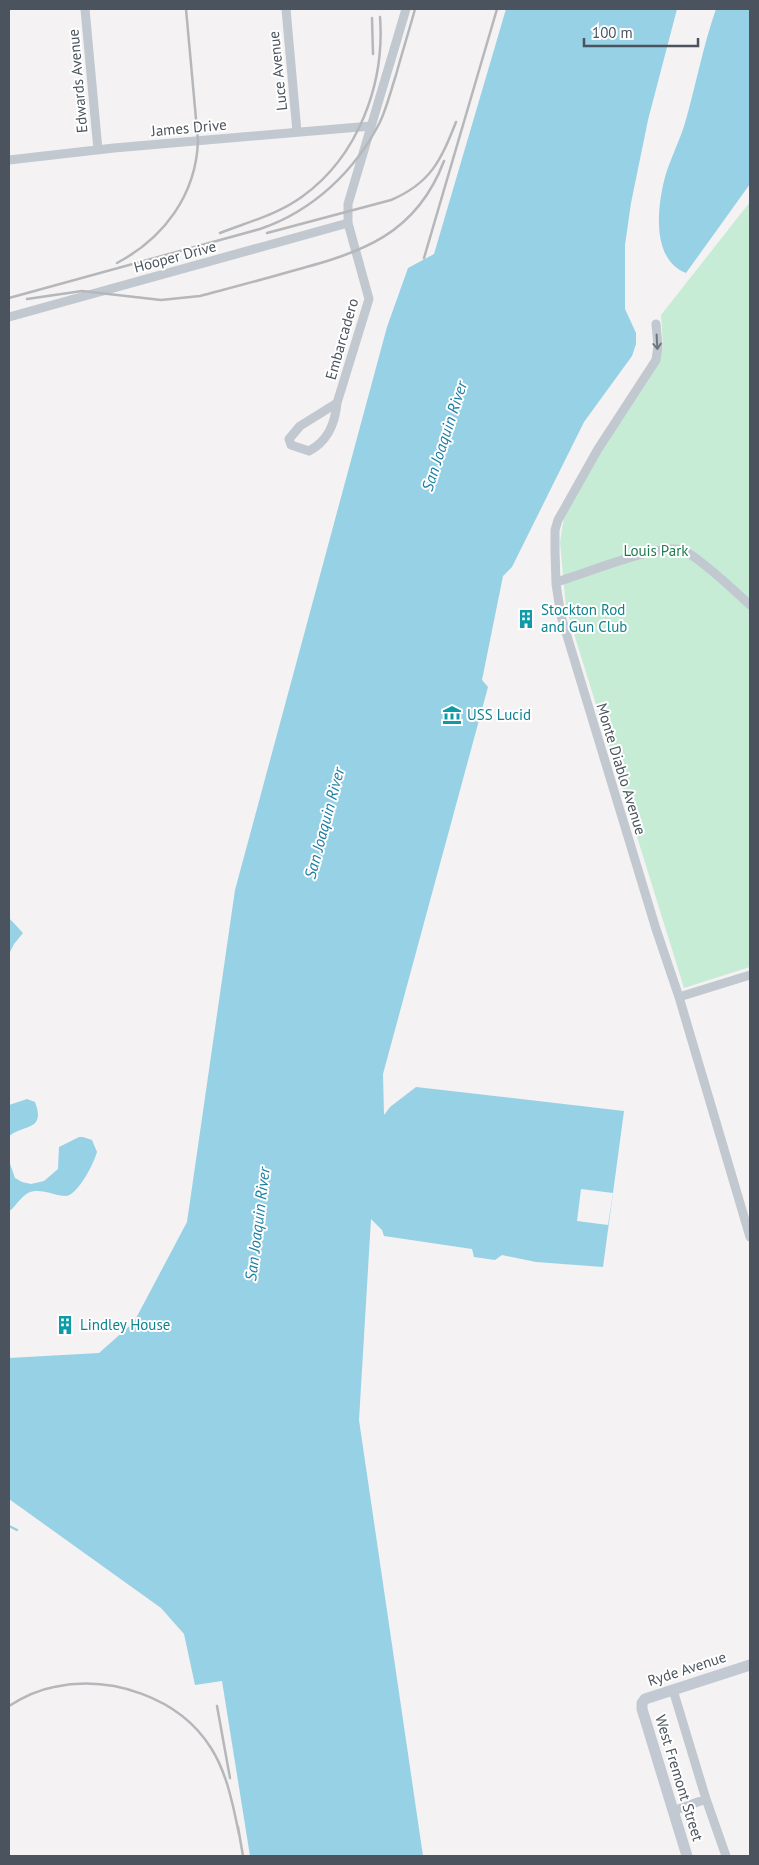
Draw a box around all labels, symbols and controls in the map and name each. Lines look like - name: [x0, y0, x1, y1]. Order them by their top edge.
- scale bar: [584, 15, 698, 47]
- text: 100 m: [592, 23, 633, 42]
- street label: Edwards Avenue: [63, 28, 92, 134]
- street label: Luce Avenue: [264, 30, 291, 112]
- street label: James Drive: [150, 115, 227, 140]
- street label: Hooper Drive: [132, 236, 218, 277]
- street label: Embarcadero: [321, 296, 362, 382]
- one-way arrow: [653, 334, 662, 350]
- water label: San Joaquin River: [417, 377, 472, 493]
- park label: Louis Park: [624, 541, 689, 560]
- place label: Stockton Rod and Gun Club: [541, 600, 627, 636]
- building icon: Stockton Rod and Gun Club: [515, 608, 537, 630]
- street label: Monte Diablo Avenue: [592, 701, 651, 837]
- museum icon: USS Lucid: [441, 704, 463, 726]
- place label: USS Lucid: [467, 705, 531, 724]
- water label: San Joaquin River: [300, 764, 349, 881]
- water label: San Joaquin River: [240, 1164, 274, 1282]
- building icon: Lindley House: [54, 1314, 76, 1336]
- place label: Lindley House: [80, 1315, 170, 1334]
- street label: Ryde Avenue: [645, 1647, 729, 1690]
- street label: West Fremont Street: [651, 1712, 708, 1843]

